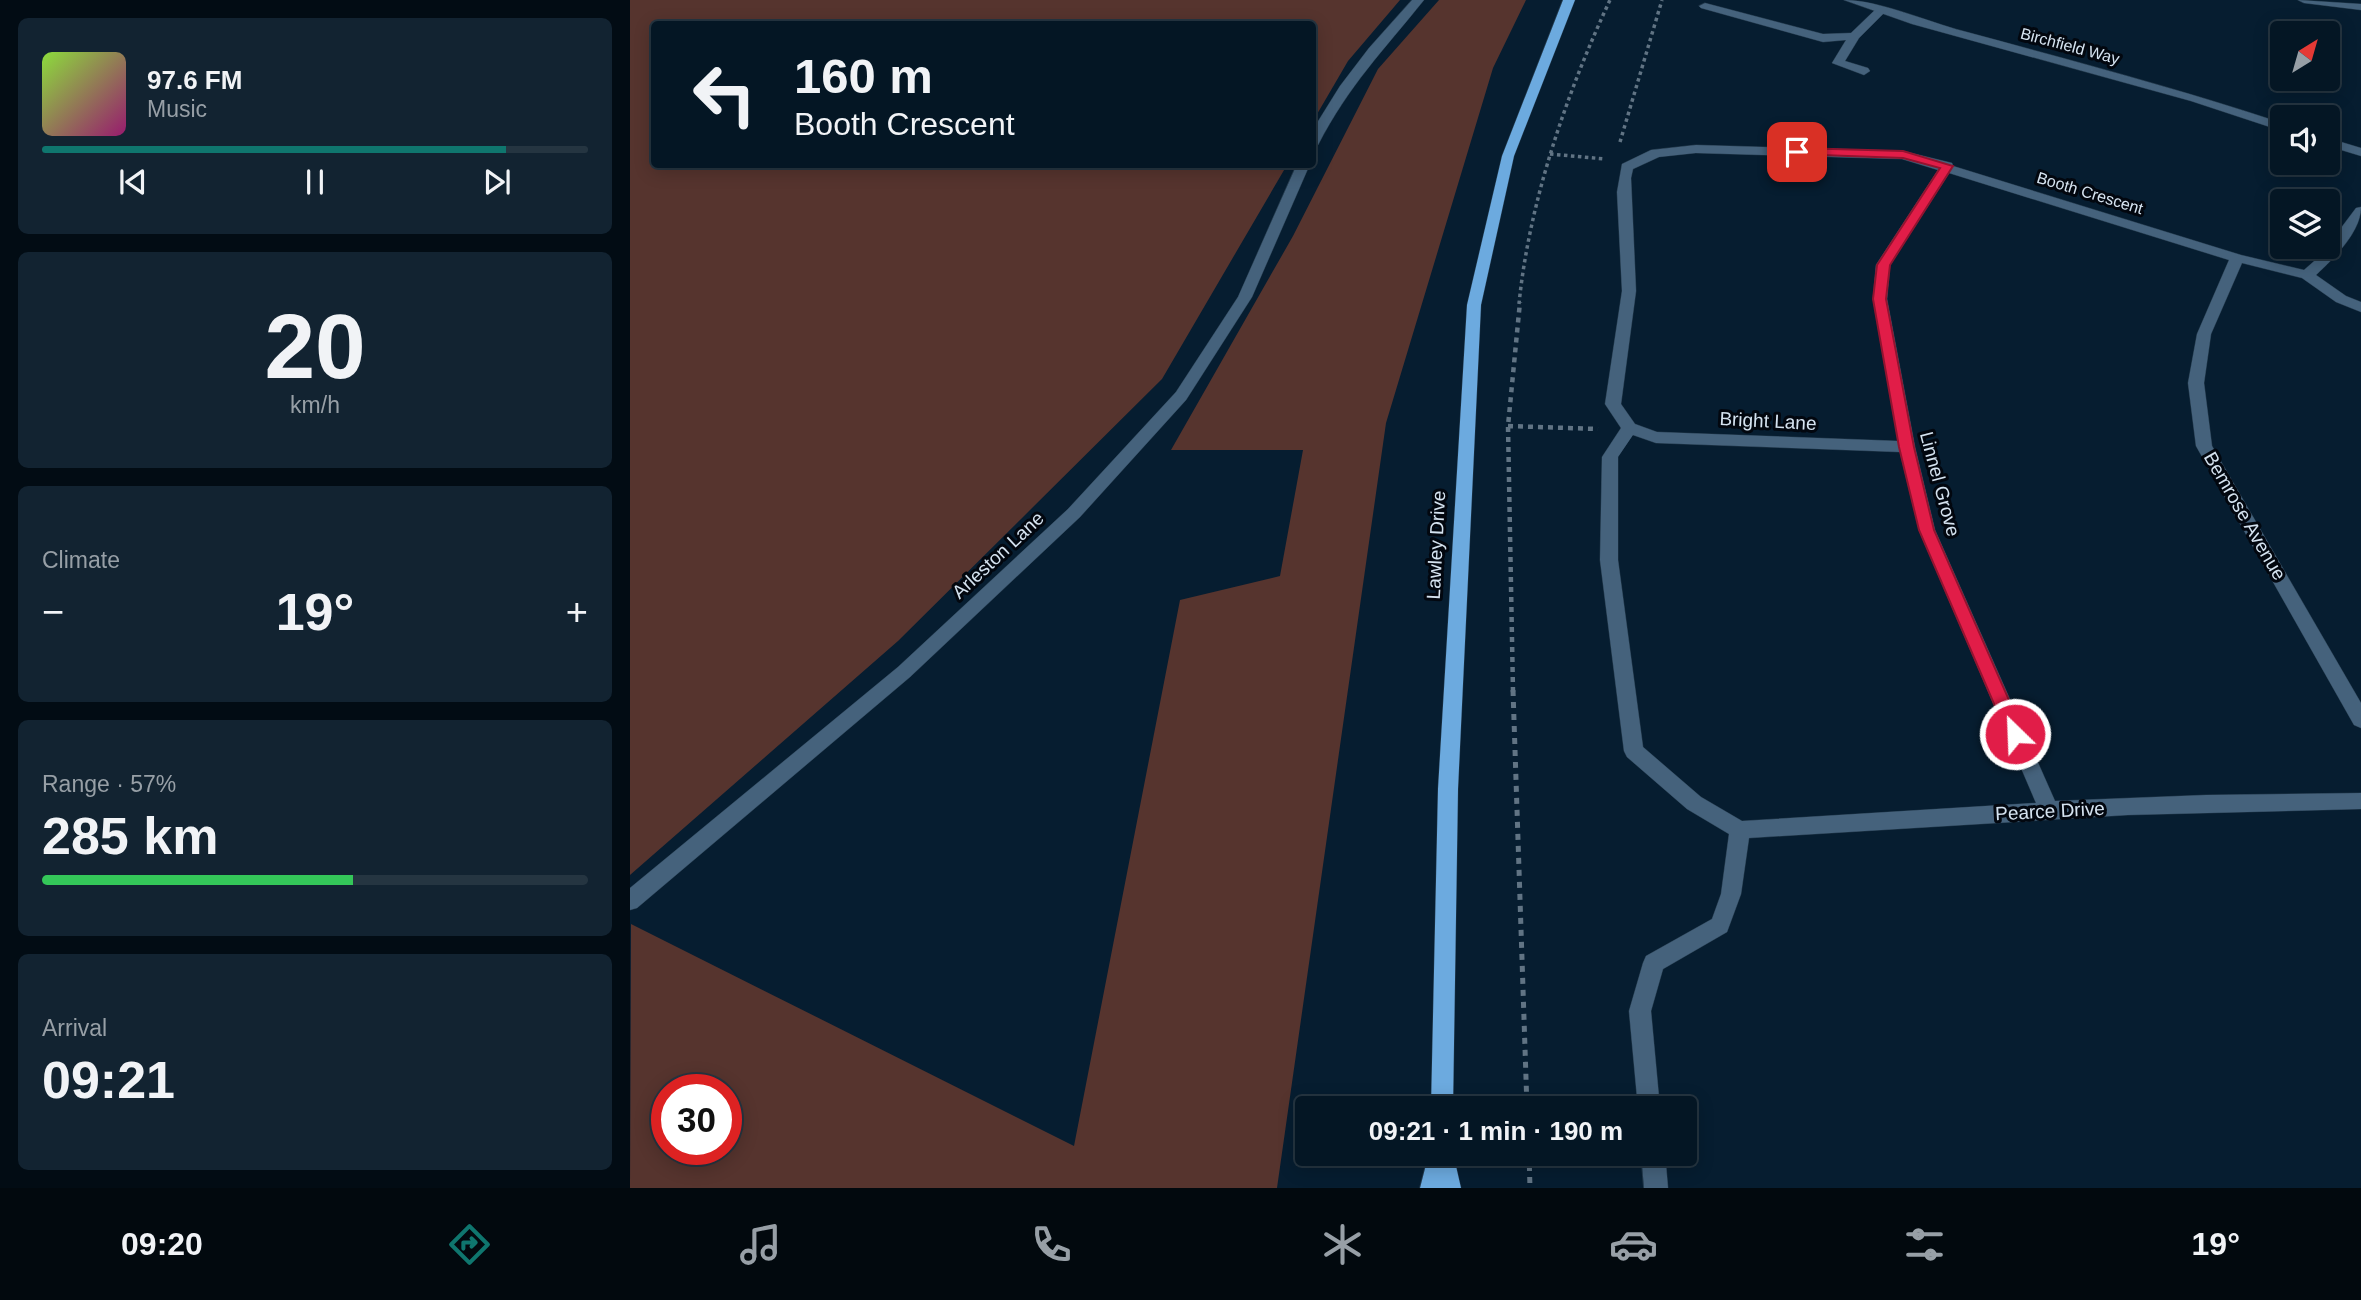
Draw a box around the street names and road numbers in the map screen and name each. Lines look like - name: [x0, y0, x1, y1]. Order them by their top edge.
- street label: Birchfield Way: [2019, 25, 2121, 67]
- street label: Booth Crescent: [2035, 169, 2146, 217]
- street label: Bright Lane: [1719, 408, 1817, 434]
- street label: Linnel Grove: [1916, 429, 1964, 539]
- street label: Bemrose Avenue: [2200, 448, 2290, 584]
- street label: Lawley Drive: [1423, 490, 1449, 600]
- street label: Arleston Lane: [948, 507, 1048, 603]
- street label: Pearce Drive: [1995, 798, 2105, 824]

